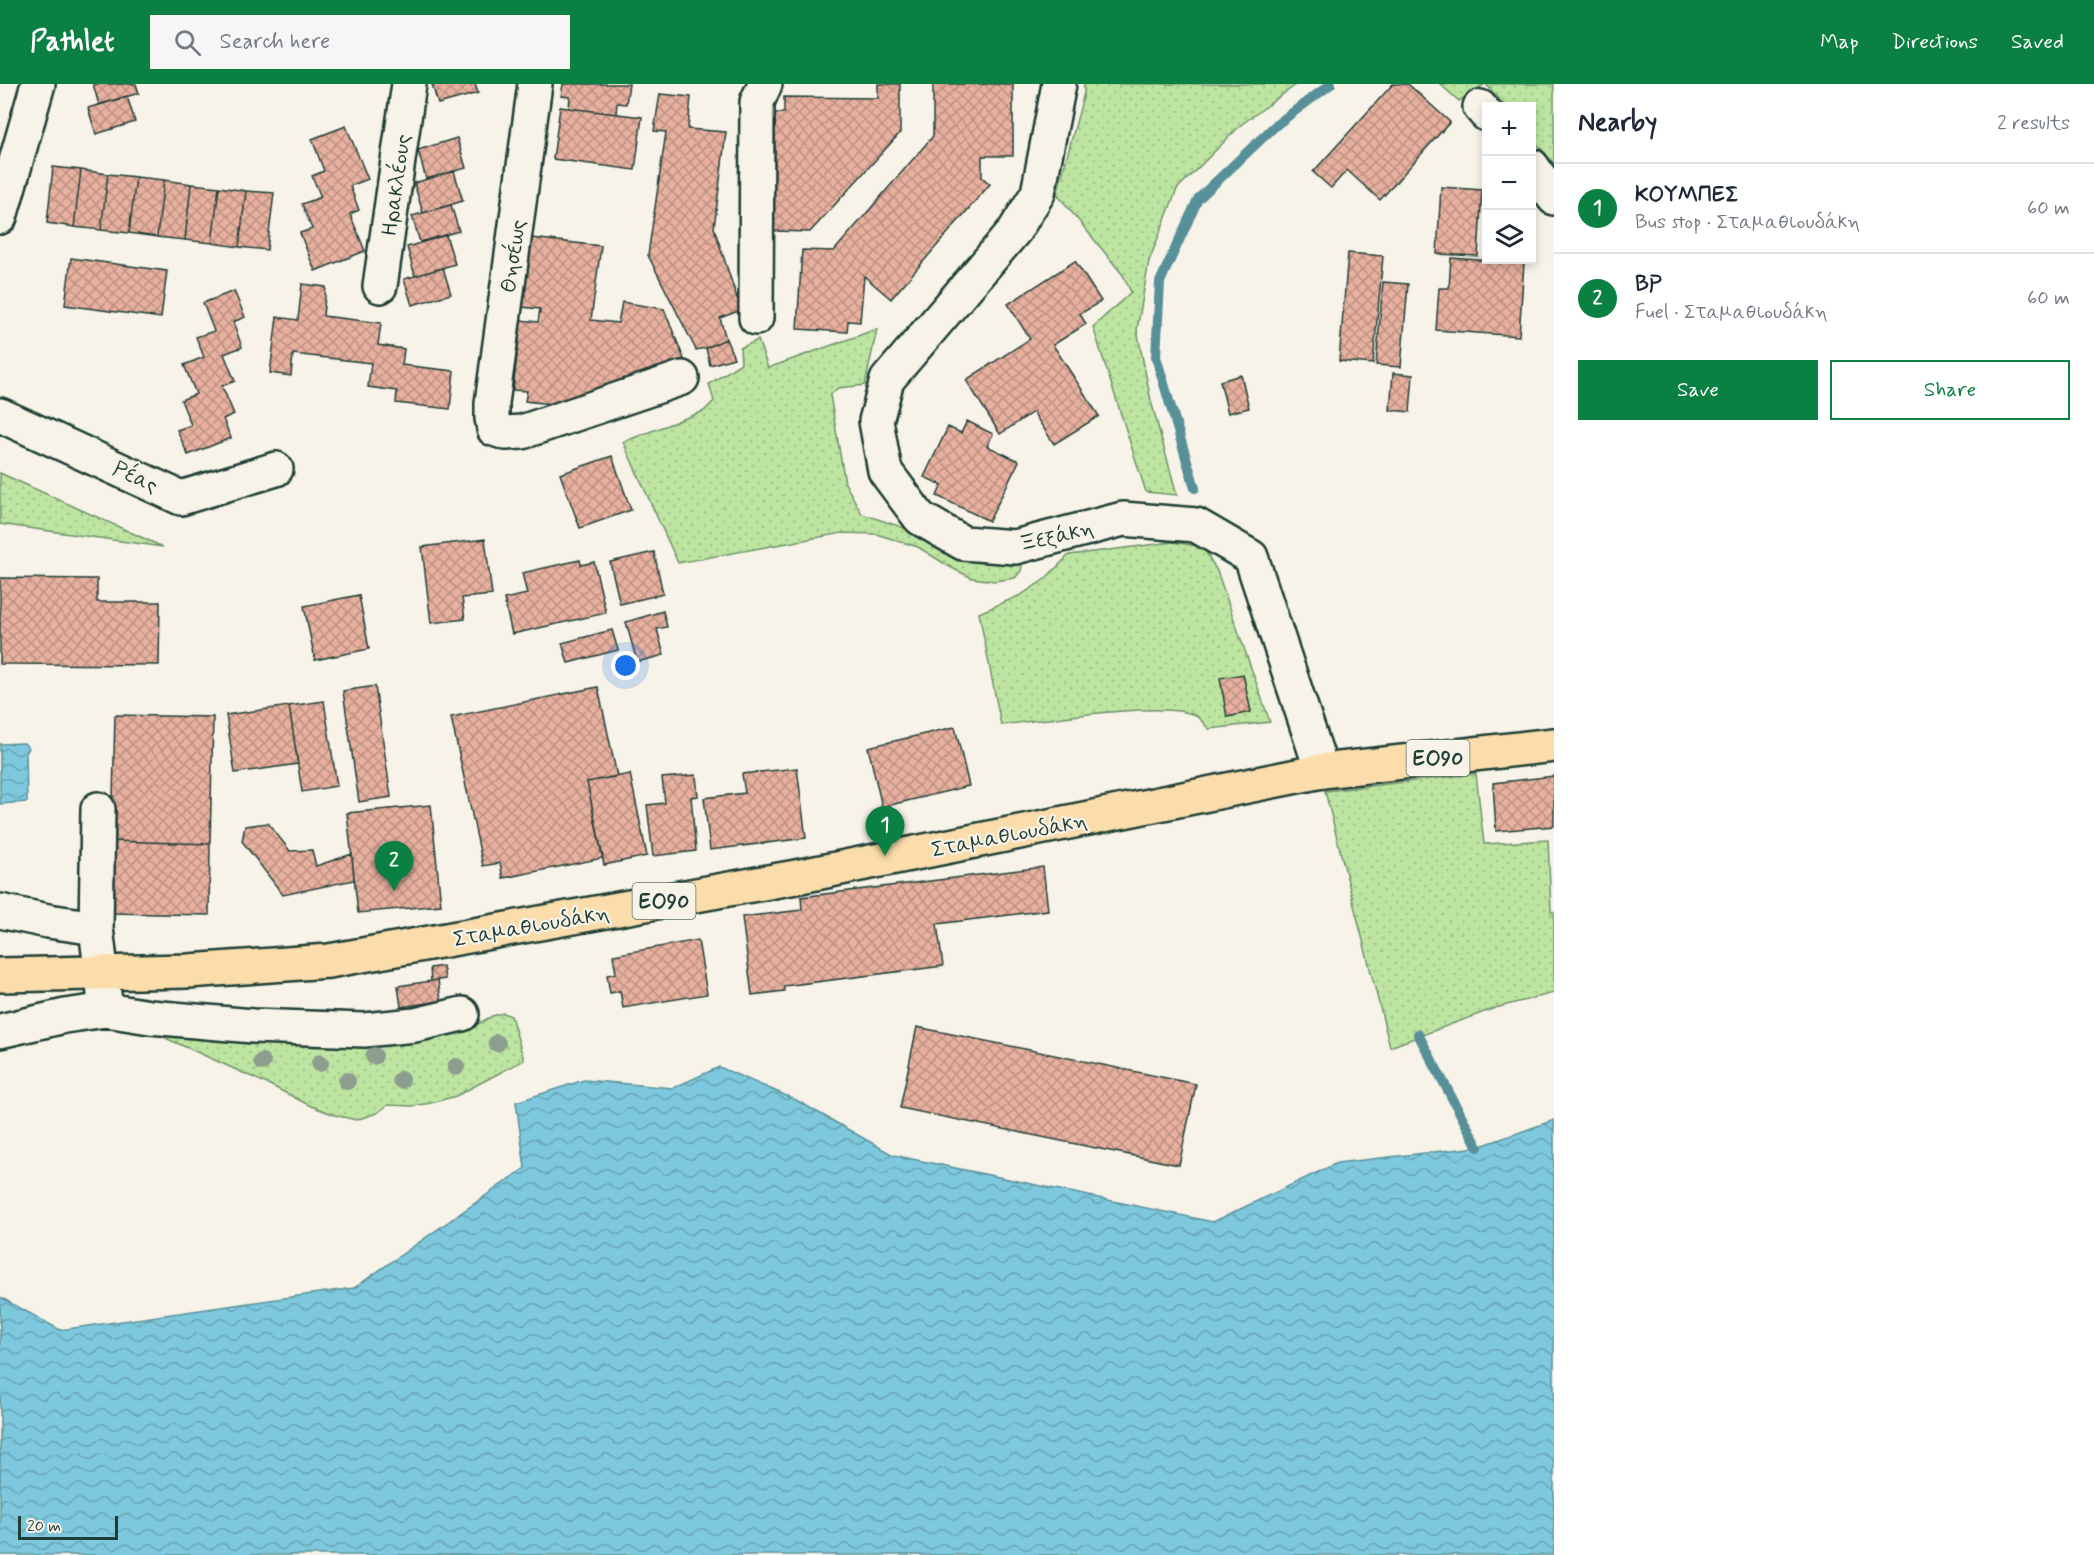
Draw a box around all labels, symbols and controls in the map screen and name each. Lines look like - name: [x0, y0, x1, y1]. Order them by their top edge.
- search box: [150, 15, 570, 69]
- text: Pathlet: [30, 24, 114, 61]
- icon: search: [171, 26, 204, 59]
- text: Search here: [219, 28, 330, 56]
- text: Map: [1820, 28, 1859, 56]
- text: Directions: [1892, 28, 1978, 56]
- text: Saved: [2011, 28, 2064, 56]
- map controls: [1482, 102, 1536, 264]
- button: +: [1482, 102, 1536, 156]
- text: Nearby: [1578, 106, 1657, 140]
- text: 2 results: [1997, 110, 2070, 137]
- street label: Ηρακλέους: [375, 132, 418, 238]
- button: −: [1482, 156, 1536, 210]
- text: ΚΟΥΜΠΕΣ: [1635, 181, 1739, 209]
- text: 1: [1593, 195, 1602, 222]
- text: 60 m: [2027, 195, 2070, 222]
- text: Bus stop · Σταμαθιουδάκη: [1635, 209, 1860, 236]
- button: layers: [1482, 210, 1536, 264]
- street label: Θησέως: [494, 218, 533, 295]
- text: BP: [1635, 271, 1662, 299]
- text: 2: [1593, 285, 1602, 312]
- text: 60 m: [2027, 285, 2070, 312]
- text: Fuel · Σταμαθιουδάκη: [1635, 299, 1827, 326]
- button: Save: [1578, 360, 1818, 420]
- button: Share: [1830, 360, 2070, 420]
- street label: Ρέας: [108, 454, 163, 500]
- street label: Ξεξάκη: [1016, 515, 1097, 559]
- your location: [611, 651, 640, 680]
- road number: ΕΟ90: [1406, 740, 1470, 776]
- pin: 1: [866, 806, 904, 856]
- street label: Σταμαθιουδάκη: [929, 807, 1090, 865]
- pin: 2: [374, 842, 414, 891]
- road number: ΕΟ90: [632, 883, 696, 919]
- street label: Σταμαθιουδάκη: [451, 899, 612, 954]
- scale bar: [18, 1513, 118, 1540]
- text: 20 m: [27, 1516, 61, 1537]

